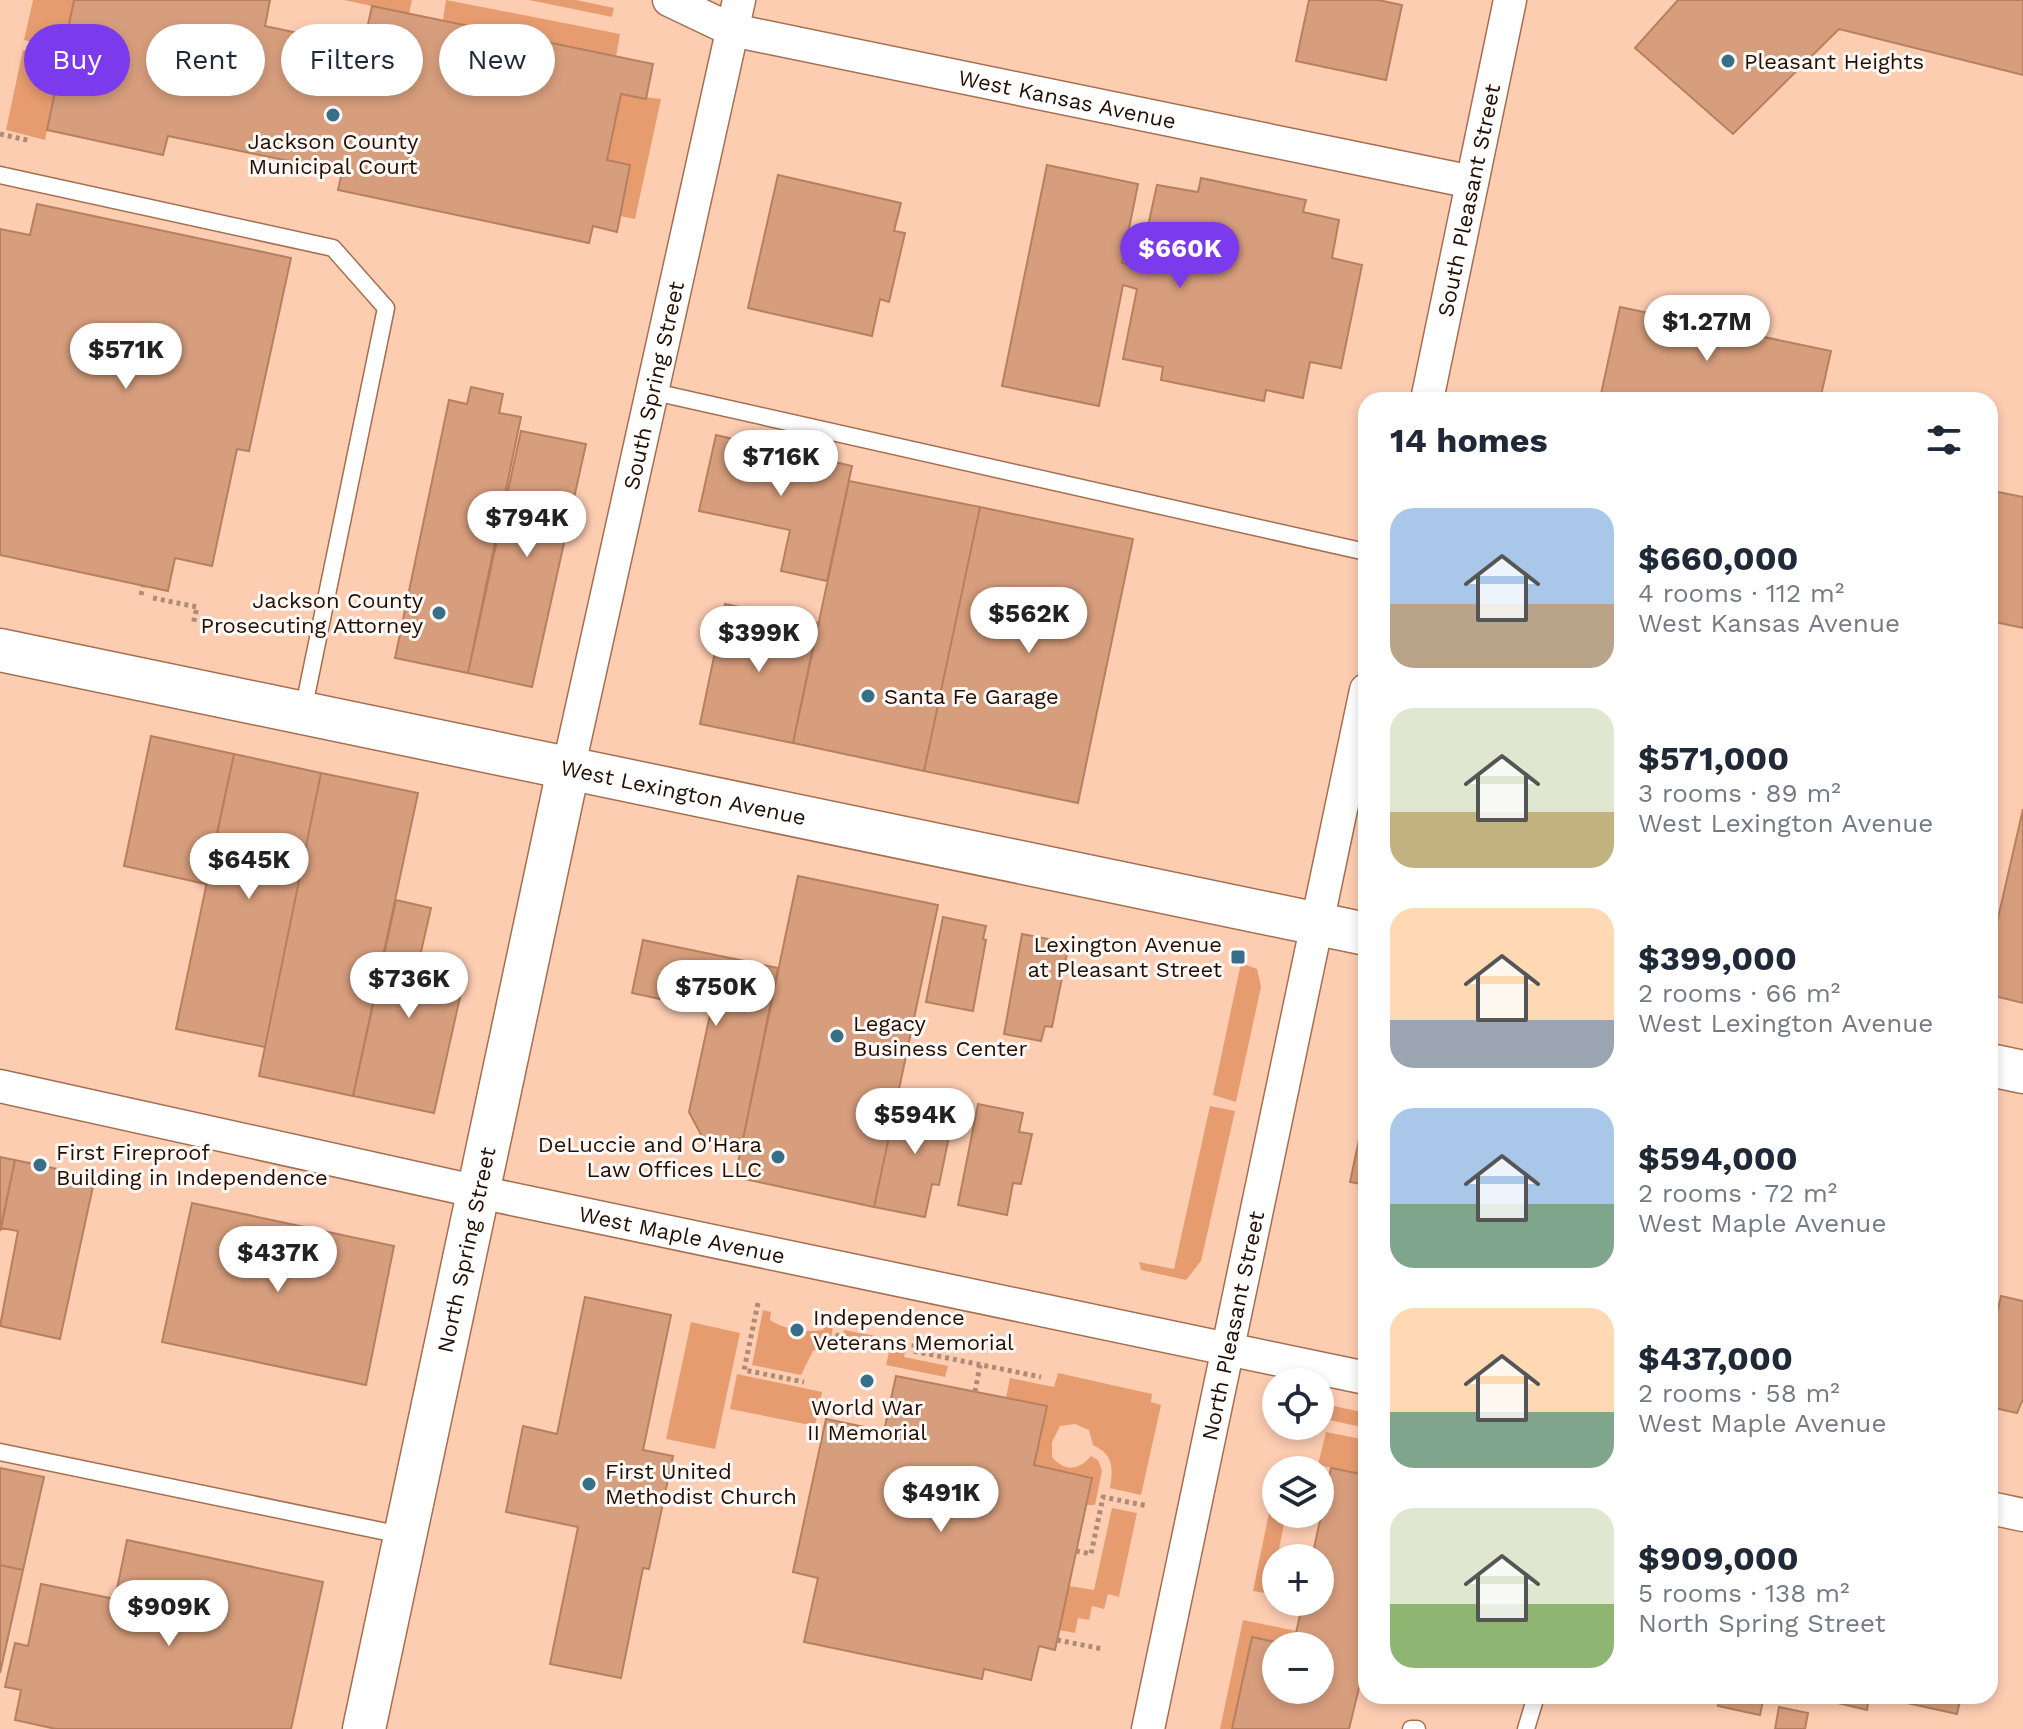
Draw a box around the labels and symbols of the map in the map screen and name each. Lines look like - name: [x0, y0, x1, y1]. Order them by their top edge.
- place label: Pleasant Heights: [1744, 49, 1924, 74]
- marker: Pleasant Heights: [1719, 52, 1737, 70]
- street label: West Kansas Avenue: [956, 64, 1178, 133]
- street label: South Pleasant Street: [1432, 82, 1505, 319]
- marker: Jackson County Municipal Court: [324, 106, 342, 124]
- place label: Jackson County Municipal Court: [248, 129, 419, 179]
- pin: $660K: [1124, 222, 1236, 290]
- street label: South Spring Street: [618, 279, 689, 492]
- pin: $1.27M: [1642, 295, 1772, 363]
- pin: $571K: [70, 323, 182, 391]
- pin: $716K: [725, 430, 837, 498]
- pin: $794K: [471, 491, 583, 559]
- pin: $562K: [973, 587, 1085, 655]
- place label: Jackson County Prosecuting Attorney: [200, 588, 424, 638]
- marker: Jackson County Prosecuting Attorney: [430, 604, 448, 622]
- pin: $399K: [703, 606, 815, 674]
- place label: Santa Fe Garage: [884, 684, 1059, 709]
- marker: Santa Fe Garage: [859, 687, 877, 705]
- street label: West Lexington Avenue: [558, 754, 808, 830]
- pin: $645K: [193, 833, 305, 901]
- place label: Lexington Avenue at Pleasant Street: [1028, 932, 1222, 982]
- marker: Lexington Avenue at Pleasant Street: [1229, 948, 1247, 966]
- pin: $736K: [353, 952, 465, 1020]
- pin: $750K: [660, 960, 772, 1028]
- place label: Legacy Business Center: [853, 1011, 1028, 1061]
- marker: Legacy Business Center: [828, 1027, 846, 1045]
- pin: $594K: [859, 1088, 971, 1156]
- place label: DeLuccie and O'Hara Law Offices LLC: [538, 1132, 762, 1182]
- place label: First Fireproof Building in Independence: [56, 1140, 328, 1190]
- street label: North Spring Street: [432, 1145, 500, 1355]
- marker: DeLuccie and O'Hara Law Offices LLC: [769, 1148, 787, 1166]
- marker: First Fireproof Building in Independence: [31, 1156, 49, 1174]
- street label: West Maple Avenue: [577, 1201, 787, 1268]
- street label: North Pleasant Street: [1196, 1209, 1269, 1443]
- pin: $437K: [222, 1226, 334, 1294]
- place label: Independence Veterans Memorial: [813, 1305, 1014, 1355]
- marker: Independence Veterans Memorial: [788, 1321, 806, 1339]
- marker: World War II Memorial: [858, 1372, 876, 1390]
- place label: World War II Memorial: [807, 1395, 927, 1445]
- place label: First United Methodist Church: [605, 1459, 797, 1509]
- pin: $491K: [885, 1466, 997, 1534]
- marker: First United Methodist Church: [580, 1475, 598, 1493]
- pin: $909K: [113, 1580, 225, 1648]

